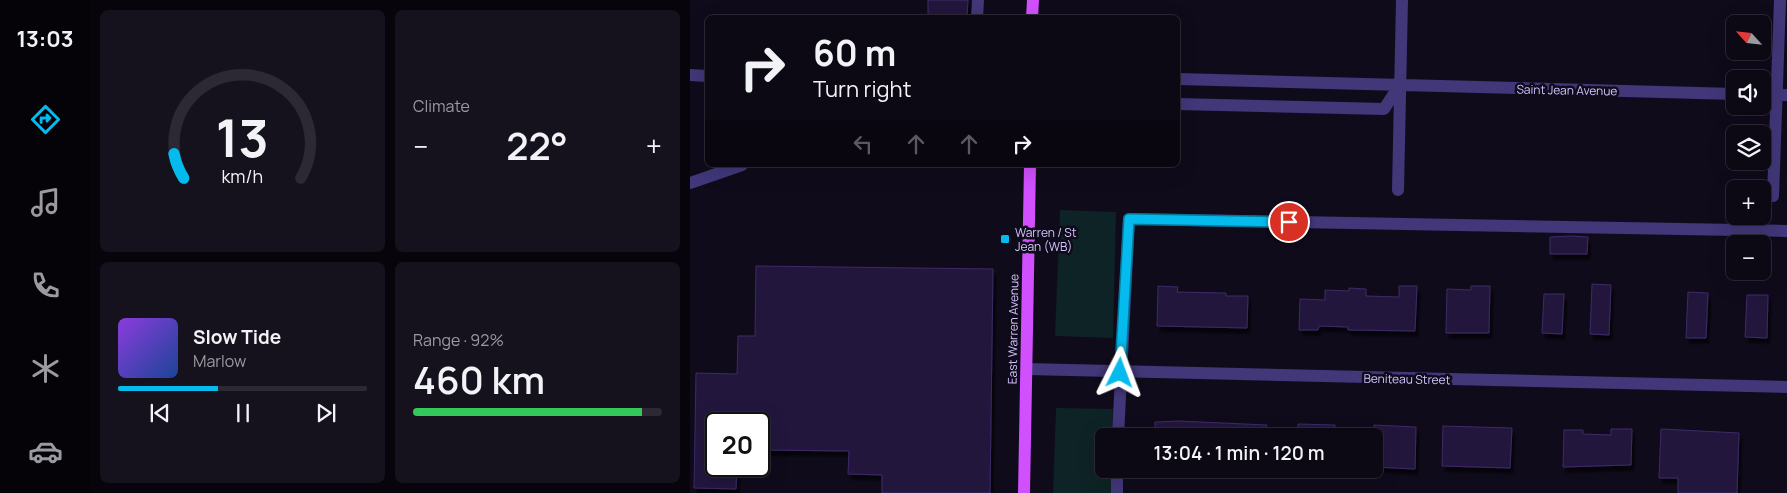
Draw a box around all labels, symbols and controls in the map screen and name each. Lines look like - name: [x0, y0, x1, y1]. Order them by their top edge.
- north arrow: [1726, 15, 1771, 60]
- map controls: [1726, 15, 1771, 280]
- text: 13:03: [16, 24, 74, 54]
- text: 60 m: [813, 29, 896, 77]
- icon: right: [730, 35, 795, 100]
- button: sound: [1726, 70, 1771, 115]
- text: Turn right: [813, 74, 911, 104]
- street label: Saint Jean Avenue: [1516, 81, 1618, 99]
- text: Climate: [413, 95, 470, 117]
- icon: directions: [28, 102, 63, 137]
- text: 13: [216, 102, 269, 173]
- text: 22°: [506, 119, 568, 171]
- button: layers: [1726, 125, 1771, 170]
- text: −: [413, 127, 428, 165]
- text: +: [646, 127, 662, 165]
- icon: left: [849, 130, 877, 158]
- icon: ahead: [902, 130, 930, 158]
- icon: ahead: [955, 130, 983, 158]
- icon: right: [1008, 130, 1036, 158]
- text: km/h: [222, 164, 263, 188]
- button: +: [1726, 180, 1771, 225]
- icon: music: [28, 185, 63, 220]
- pin: [1268, 201, 1310, 243]
- icon: arrive: [1275, 208, 1303, 236]
- place label: Warren / St Jean (WB): [1015, 224, 1077, 255]
- marker: Warren / St Jean (WB): [999, 233, 1011, 245]
- button: −: [1726, 235, 1771, 280]
- icon: phone: [28, 268, 63, 303]
- street label: East Warren Avenue: [1004, 274, 1022, 384]
- text: Slow Tide: [193, 324, 281, 350]
- text: Range · 92%: [413, 329, 504, 351]
- position arrow: [1093, 346, 1145, 398]
- text: Marlow: [193, 350, 246, 372]
- icon: climate: [28, 351, 63, 386]
- text: 460 km: [413, 353, 545, 405]
- street label: Beniteau Street: [1363, 370, 1451, 388]
- icon: previous: [146, 399, 174, 427]
- icon: pause: [229, 399, 257, 427]
- icon: next: [312, 399, 340, 427]
- speed limit sign: 20: [705, 412, 770, 477]
- icon: car: [28, 434, 63, 469]
- text: 13:04 · 1 min · 120 m: [1154, 440, 1324, 466]

